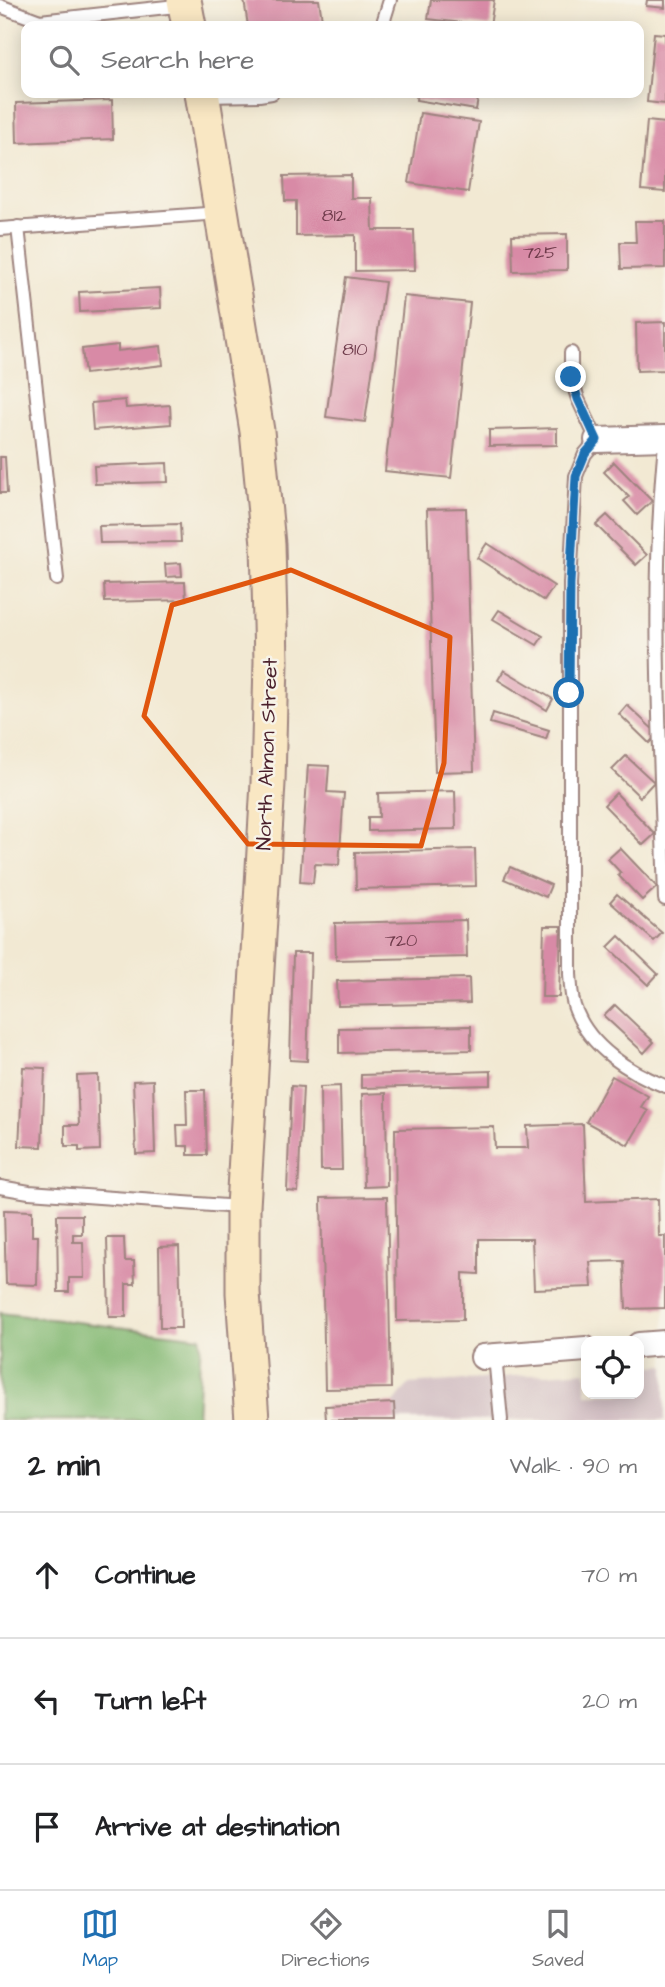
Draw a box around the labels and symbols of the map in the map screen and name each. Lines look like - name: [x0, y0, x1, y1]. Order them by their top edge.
- house number: 812: [322, 203, 347, 228]
- house number: 725: [523, 240, 557, 265]
- house number: 810: [342, 337, 368, 362]
- route end: [555, 361, 586, 392]
- street label: North Almon Street: [249, 657, 285, 851]
- route start: [553, 677, 584, 708]
- house number: 720: [385, 928, 417, 953]

